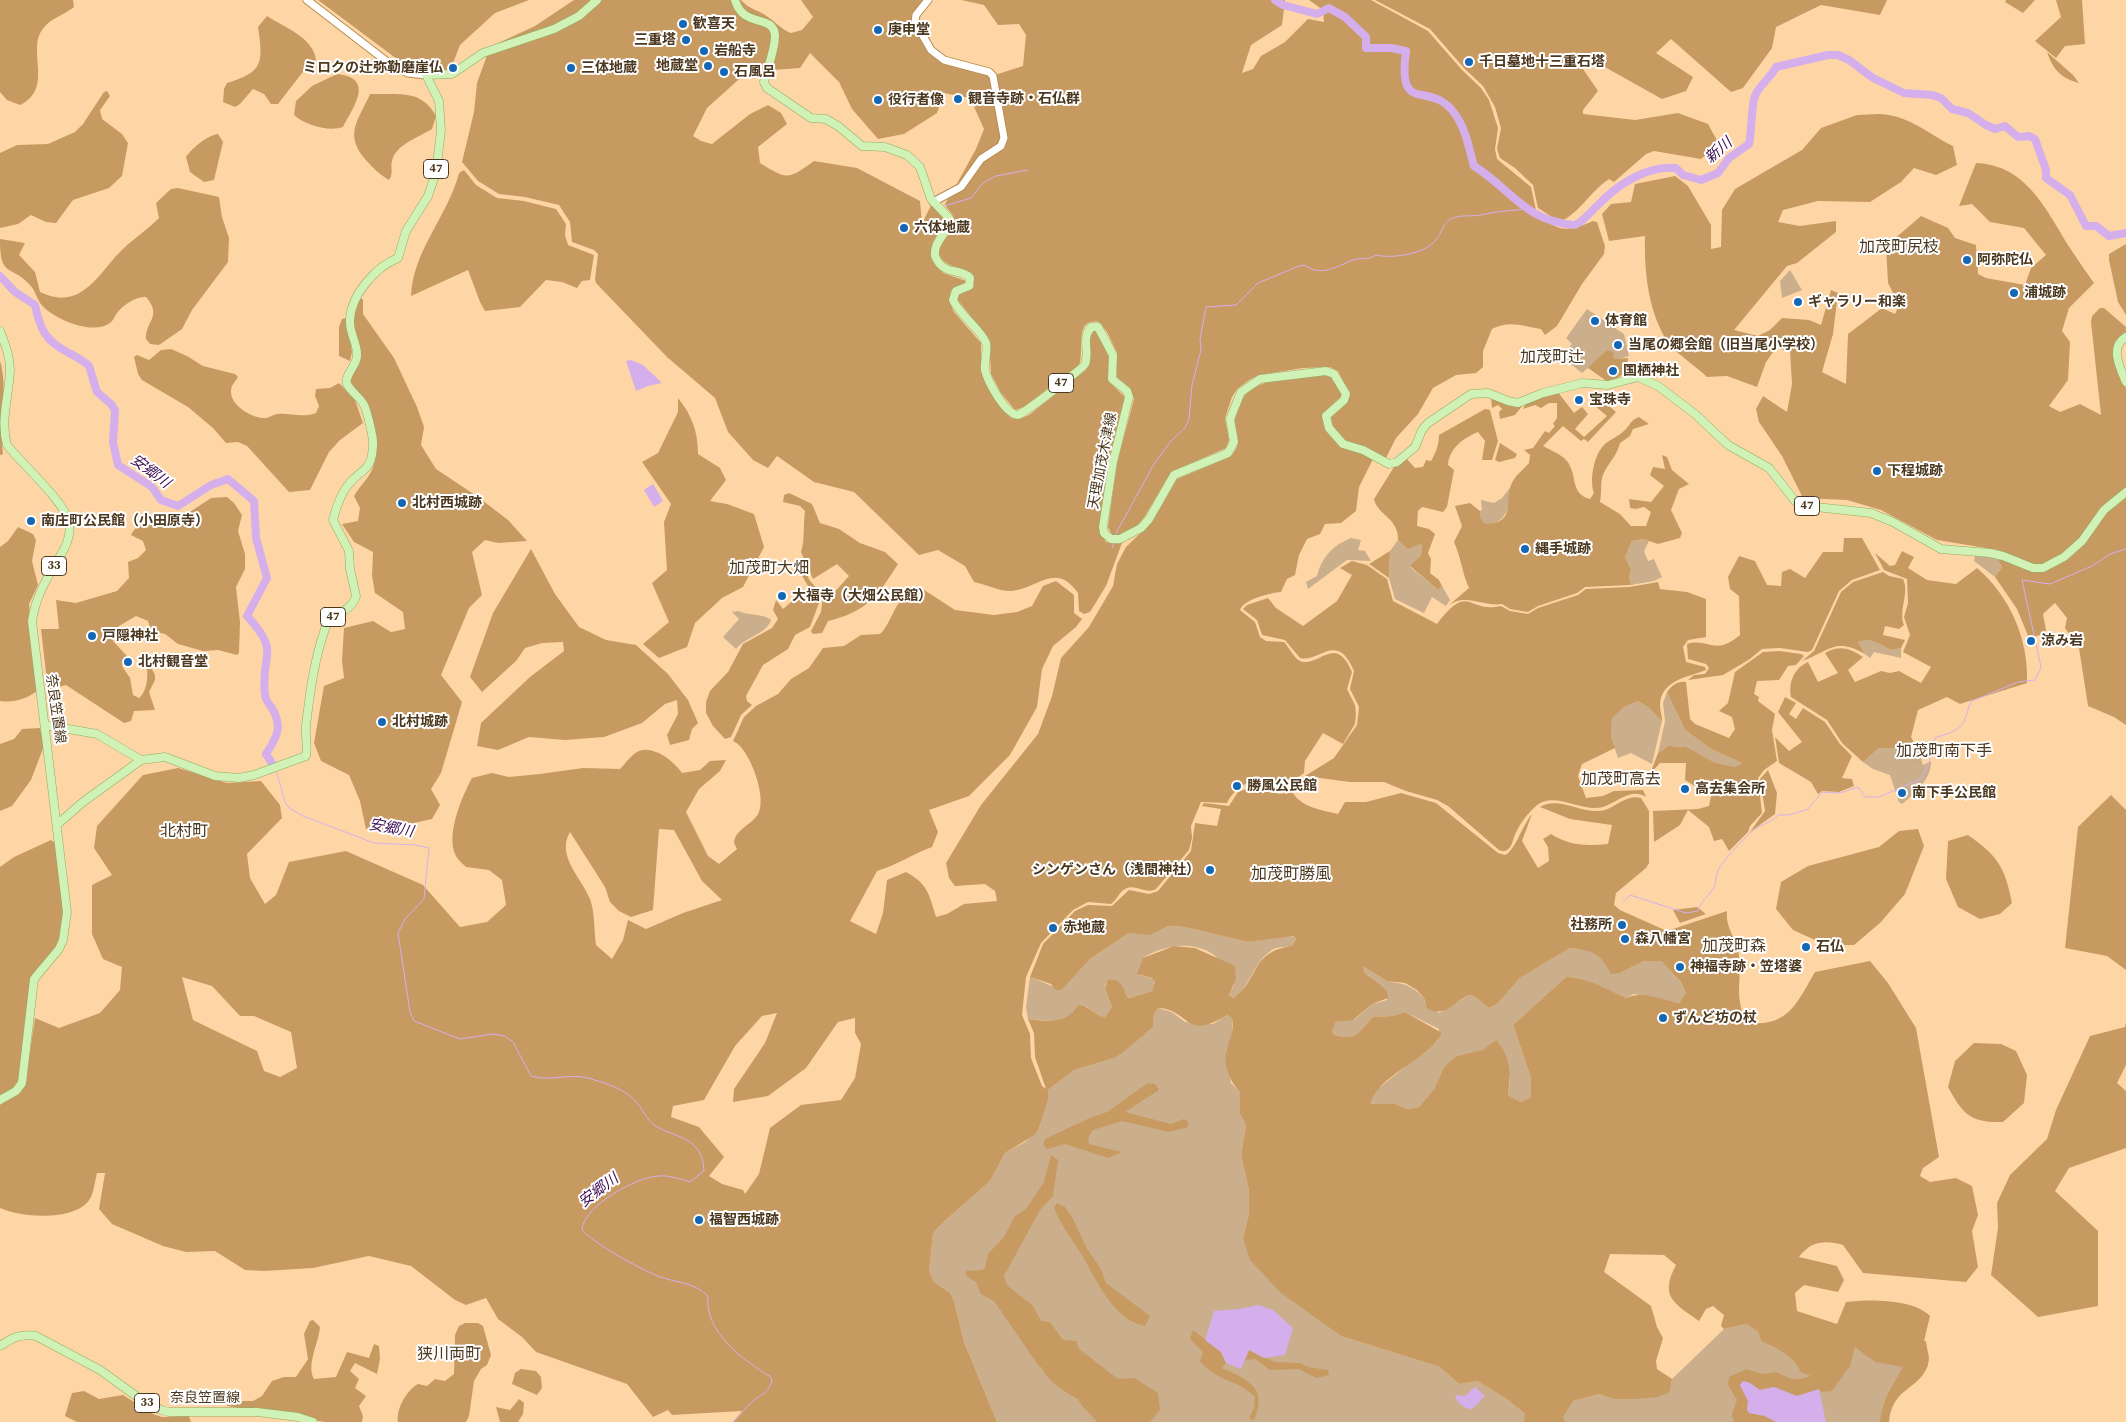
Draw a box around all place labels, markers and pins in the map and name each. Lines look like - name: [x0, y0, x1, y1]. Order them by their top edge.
- place label: 歓喜天: [693, 16, 735, 32]
- marker: 歓喜天: [677, 18, 689, 30]
- place label: 庚申堂: [888, 22, 930, 38]
- marker: 庚申堂: [872, 24, 884, 36]
- place label: 三重塔: [634, 32, 676, 48]
- marker: 三重塔: [680, 34, 692, 46]
- place label: 岩船寺: [714, 43, 756, 59]
- marker: 岩船寺: [698, 45, 710, 57]
- place label: 千日墓地十三重石塔: [1479, 54, 1605, 70]
- marker: 千日墓地十三重石塔: [1463, 56, 1475, 68]
- place label: 地蔵堂: [656, 58, 698, 74]
- place label: ミロクの辻弥勒磨崖仏: [303, 60, 443, 76]
- place label: 三体地蔵: [581, 60, 637, 76]
- marker: 地蔵堂: [702, 60, 714, 72]
- marker: ミロクの辻弥勒磨崖仏: [447, 62, 459, 74]
- marker: 三体地蔵: [565, 62, 577, 74]
- place label: 石風呂: [734, 64, 776, 80]
- marker: 石風呂: [718, 66, 730, 78]
- place label: 観音寺跡・石仏群: [968, 91, 1080, 107]
- place label: 役行者像: [888, 92, 944, 108]
- marker: 観音寺跡・石仏群: [952, 93, 964, 105]
- marker: 役行者像: [872, 94, 884, 106]
- place label: 六体地蔵: [914, 220, 970, 236]
- marker: 六体地蔵: [898, 222, 910, 234]
- place label: 阿弥陀仏: [1977, 252, 2033, 268]
- marker: 阿弥陀仏: [1961, 254, 1973, 266]
- place label: 浦城跡: [2024, 285, 2066, 301]
- marker: 浦城跡: [2008, 287, 2020, 299]
- place label: ギャラリー和楽: [1808, 294, 1906, 310]
- marker: ギャラリー和楽: [1792, 296, 1804, 308]
- place label: 体育館: [1605, 313, 1647, 329]
- marker: 体育館: [1589, 315, 1601, 327]
- place label: 当尾の郷会館（旧当尾小学校）: [1628, 337, 1824, 353]
- marker: 当尾の郷会館（旧当尾小学校）: [1612, 339, 1624, 351]
- place label: 国栖神社: [1623, 363, 1679, 379]
- marker: 国栖神社: [1607, 365, 1619, 377]
- place label: 宝珠寺: [1589, 392, 1631, 408]
- marker: 宝珠寺: [1573, 394, 1585, 406]
- place label: 下程城跡: [1887, 463, 1943, 479]
- marker: 下程城跡: [1871, 465, 1883, 477]
- place label: 北村西城跡: [412, 495, 482, 511]
- marker: 北村西城跡: [396, 497, 408, 509]
- place label: 南庄町公民館（小田原寺）: [41, 513, 209, 529]
- marker: 南庄町公民館（小田原寺）: [25, 515, 37, 527]
- place label: 縄手城跡: [1535, 541, 1591, 557]
- marker: 縄手城跡: [1519, 543, 1531, 555]
- place label: 大福寺（大畑公民館）: [792, 588, 932, 604]
- marker: 大福寺（大畑公民館）: [776, 590, 788, 602]
- place label: 戸隠神社: [102, 628, 158, 644]
- marker: 戸隠神社: [86, 630, 98, 642]
- place label: 涼み岩: [2041, 633, 2083, 649]
- marker: 涼み岩: [2025, 635, 2037, 647]
- place label: 北村観音堂: [138, 654, 208, 670]
- marker: 北村観音堂: [122, 656, 134, 668]
- place label: 北村城跡: [392, 714, 448, 730]
- marker: 北村城跡: [376, 716, 388, 728]
- place label: 勝風公民館: [1247, 778, 1317, 794]
- marker: 勝風公民館: [1231, 780, 1243, 792]
- place label: 高去集会所: [1695, 781, 1765, 797]
- marker: 高去集会所: [1679, 783, 1691, 795]
- place label: 南下手公民館: [1912, 785, 1996, 801]
- marker: 南下手公民館: [1896, 787, 1908, 799]
- place label: シンゲンさん（浅間神社）: [1032, 862, 1200, 878]
- marker: シンゲンさん（浅間神社）: [1204, 864, 1216, 876]
- place label: 社務所: [1570, 917, 1612, 933]
- marker: 社務所: [1616, 919, 1628, 931]
- place label: 赤地蔵: [1063, 920, 1105, 936]
- marker: 赤地蔵: [1047, 922, 1059, 934]
- place label: 森八幡宮: [1635, 931, 1691, 947]
- marker: 森八幡宮: [1619, 933, 1631, 945]
- place label: 石仏: [1816, 939, 1844, 955]
- marker: 石仏: [1800, 941, 1812, 953]
- place label: 神福寺跡・笠塔婆: [1690, 959, 1802, 975]
- marker: 神福寺跡・笠塔婆: [1674, 961, 1686, 973]
- place label: ずんど坊の杖: [1673, 1010, 1757, 1026]
- marker: ずんど坊の杖: [1657, 1012, 1669, 1024]
- place label: 福智西城跡: [709, 1212, 779, 1228]
- marker: 福智西城跡: [693, 1214, 705, 1226]

